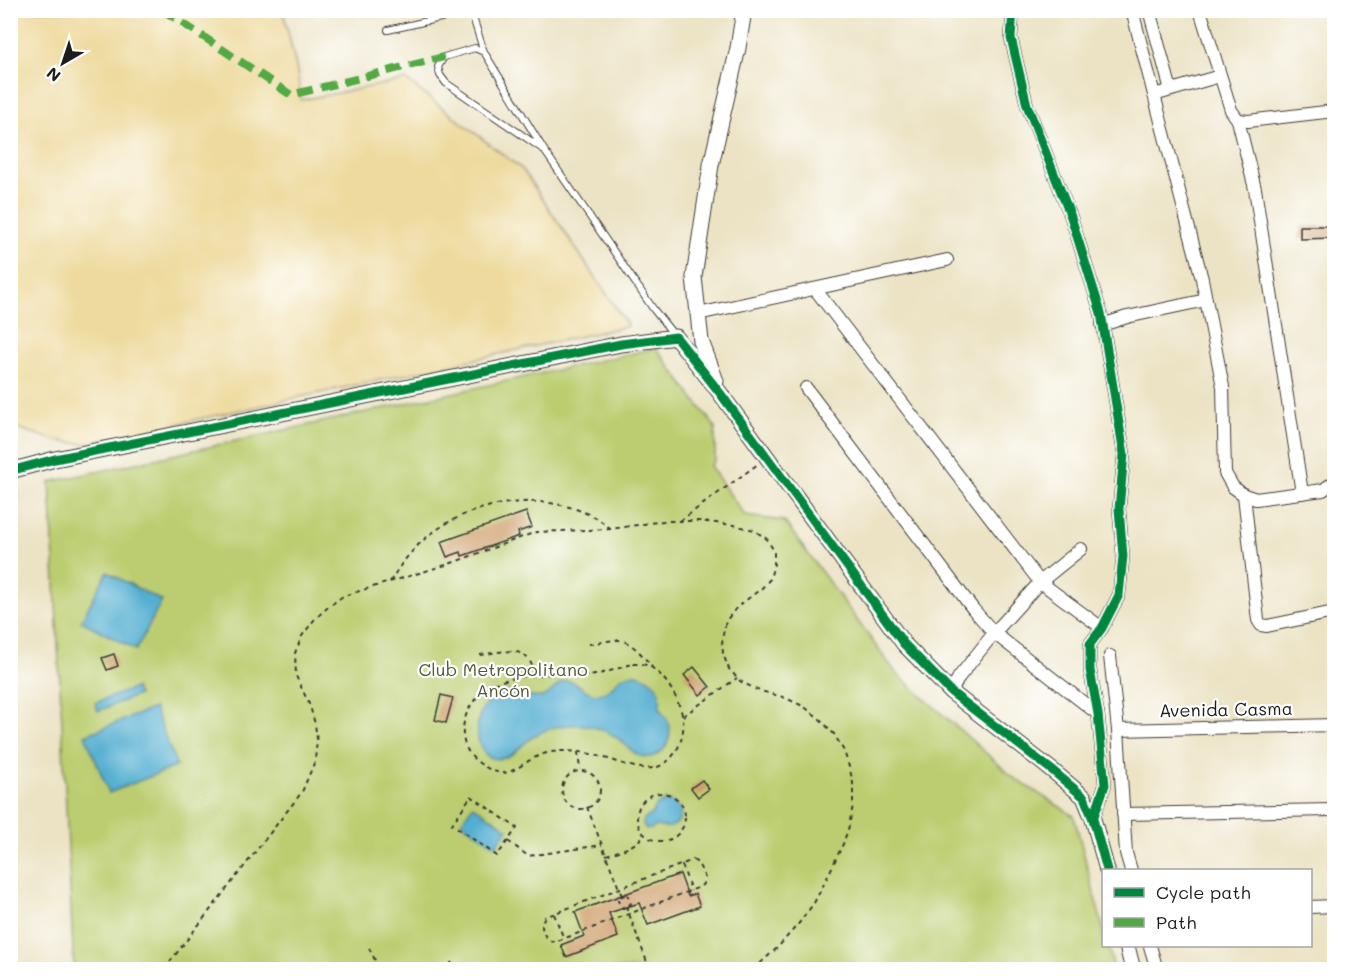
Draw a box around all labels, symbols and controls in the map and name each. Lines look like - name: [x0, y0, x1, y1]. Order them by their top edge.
- north arrow: [33, 33, 93, 93]
- text: N: [42, 63, 65, 87]
- park label: Club Metropolitano Ancón: [418, 657, 588, 702]
- street label: Avenida Casma: [1159, 696, 1293, 722]
- legend: [1102, 869, 1312, 947]
- text: Cycle path: [1156, 880, 1251, 904]
- text: Path: [1156, 910, 1196, 934]

